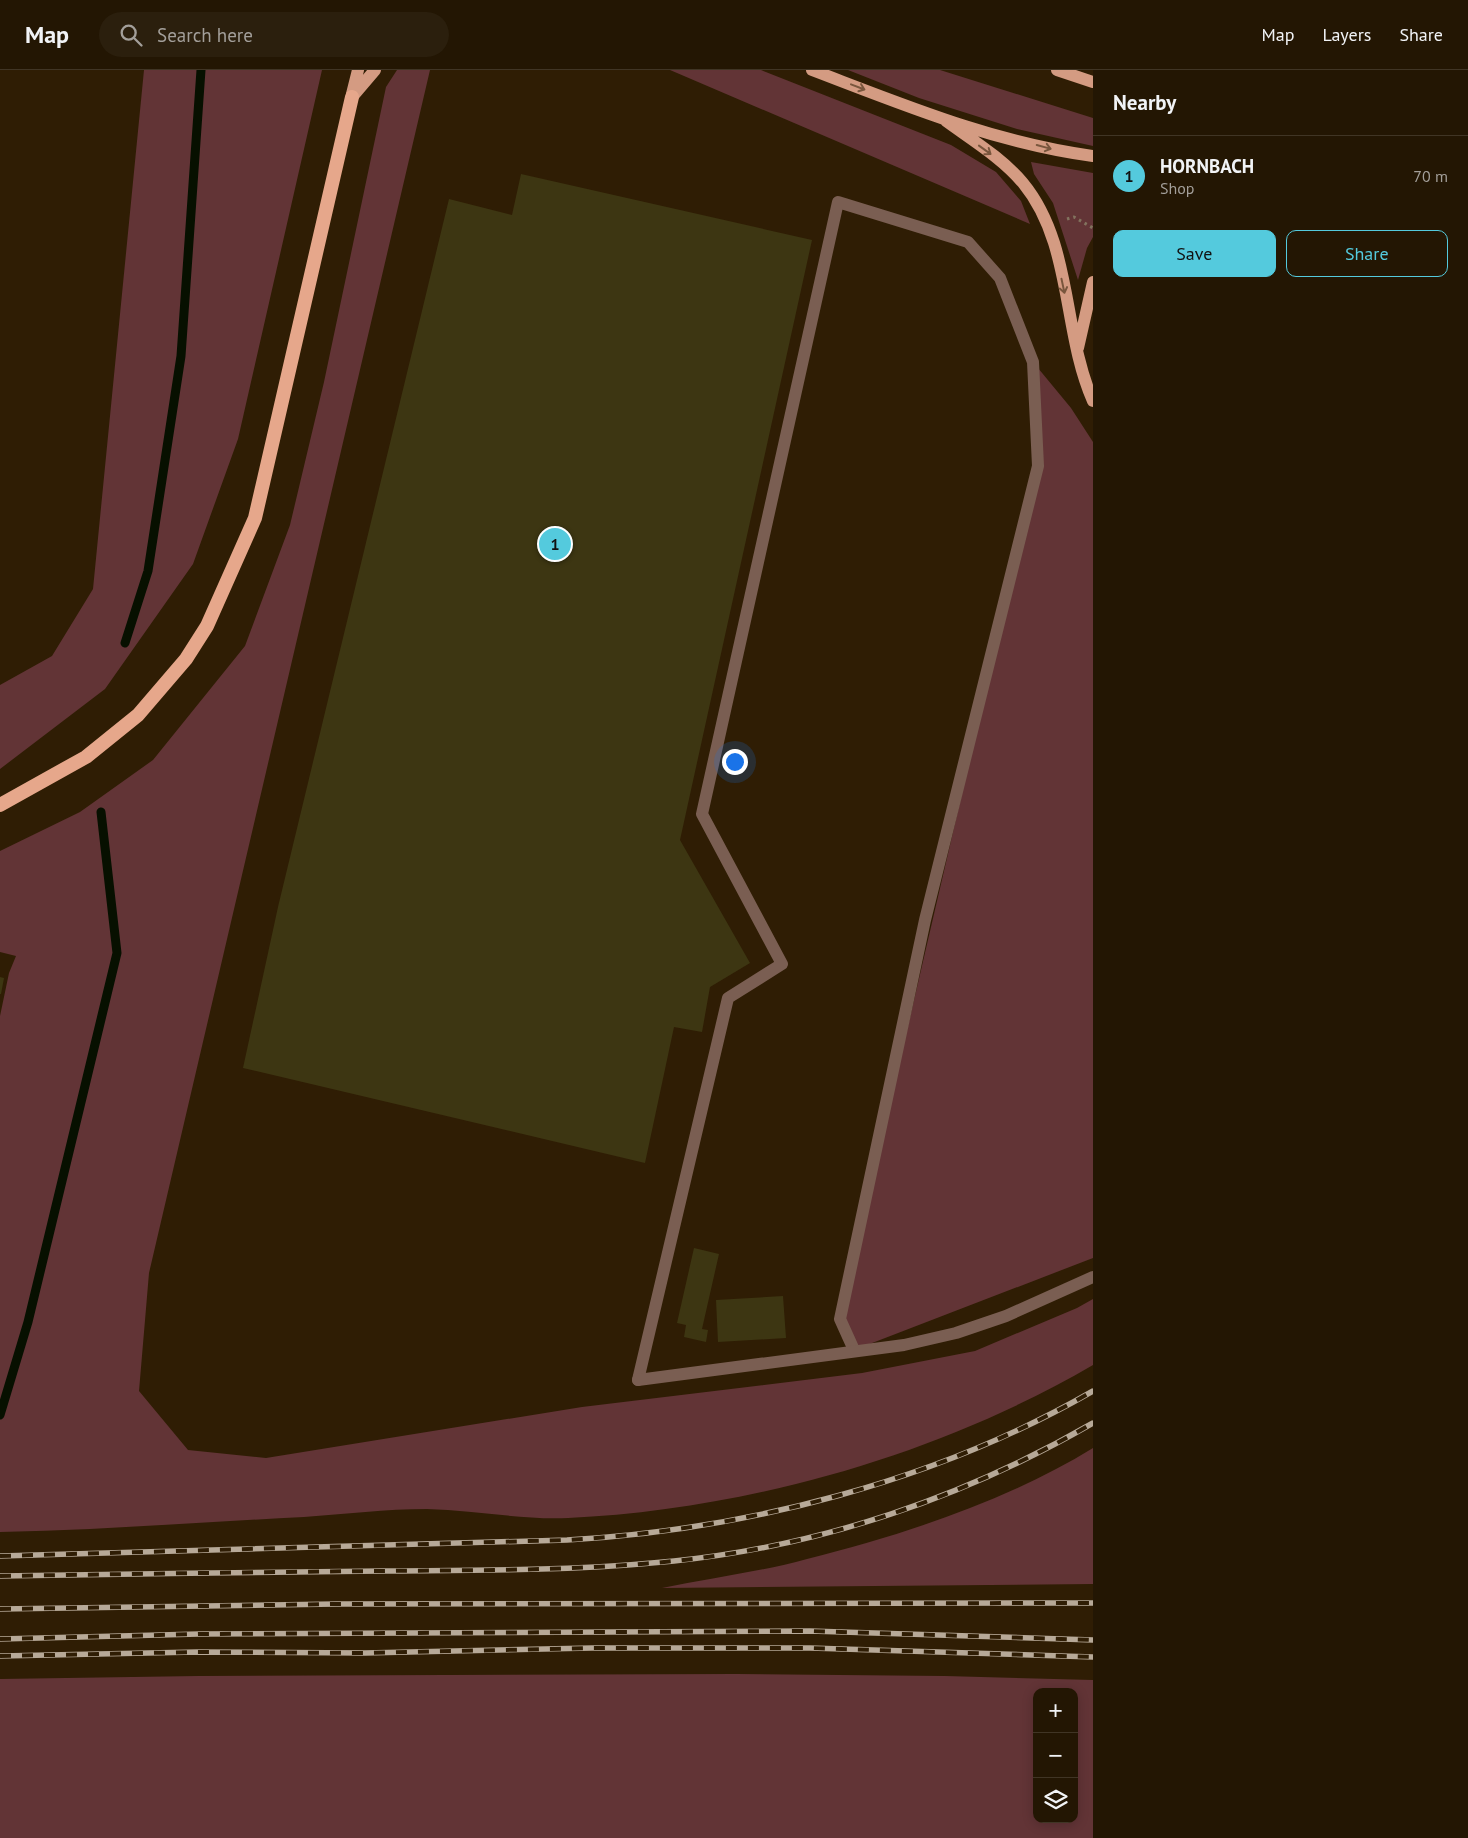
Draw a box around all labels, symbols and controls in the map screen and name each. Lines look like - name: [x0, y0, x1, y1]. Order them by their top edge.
- search box: [99, 12, 449, 57]
- text: Map: [25, 19, 69, 50]
- icon: search: [117, 21, 145, 49]
- text: Search here: [157, 23, 253, 47]
- text: Map: [1262, 23, 1294, 46]
- text: Layers: [1322, 23, 1371, 46]
- text: Share: [1399, 23, 1443, 46]
- one-way arrow: [850, 83, 865, 92]
- text: Nearby: [1113, 89, 1176, 116]
- one-way arrow: [1036, 143, 1052, 152]
- one-way arrow: [978, 145, 992, 155]
- text: HORNBACH: [1160, 154, 1254, 178]
- text: 1: [1124, 166, 1134, 186]
- text: 70 m: [1413, 166, 1448, 186]
- text: Shop: [1160, 178, 1194, 198]
- button: Save: [1113, 230, 1276, 277]
- button: Share: [1286, 230, 1448, 277]
- one-way arrow: [1059, 278, 1069, 294]
- pin: 1: [539, 525, 571, 563]
- your location: [722, 749, 748, 775]
- map controls: [1033, 1688, 1078, 1823]
- button: +: [1033, 1688, 1078, 1733]
- button: −: [1033, 1733, 1078, 1778]
- button: layers: [1033, 1778, 1078, 1823]

